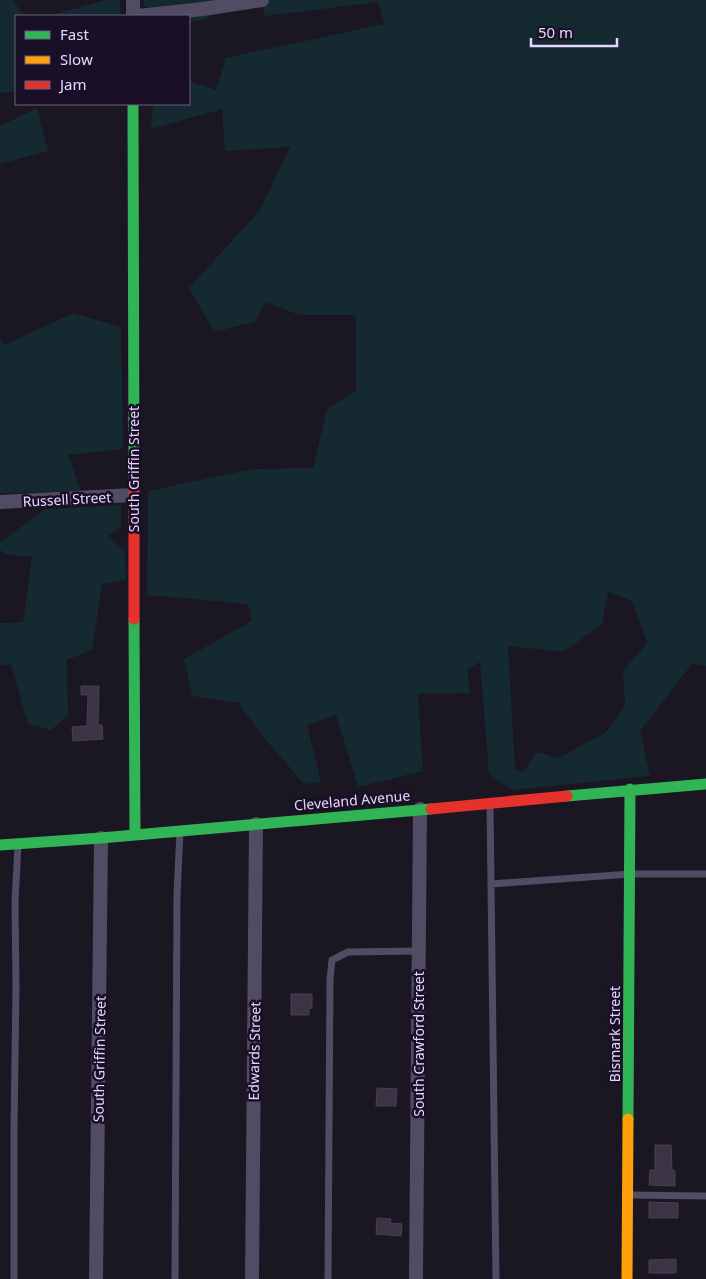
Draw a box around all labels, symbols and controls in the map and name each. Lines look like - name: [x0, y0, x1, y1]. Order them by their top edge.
- legend: [15, 15, 190, 105]
- scale bar: [531, 15, 617, 47]
- text: 50 m: [538, 22, 573, 42]
- text: Fast: [60, 24, 89, 44]
- text: Slow: [60, 49, 93, 69]
- text: Jam: [58, 74, 87, 94]
- street label: South Griffin Street: [124, 406, 143, 532]
- street label: Russell Street: [22, 487, 112, 511]
- street label: Cleveland Avenue: [293, 785, 411, 815]
- street label: South Crawford Street: [409, 971, 428, 1117]
- street label: Bismark Street: [605, 986, 624, 1082]
- street label: South Griffin Street: [88, 996, 110, 1122]
- street label: Edwards Street: [244, 1001, 264, 1101]

